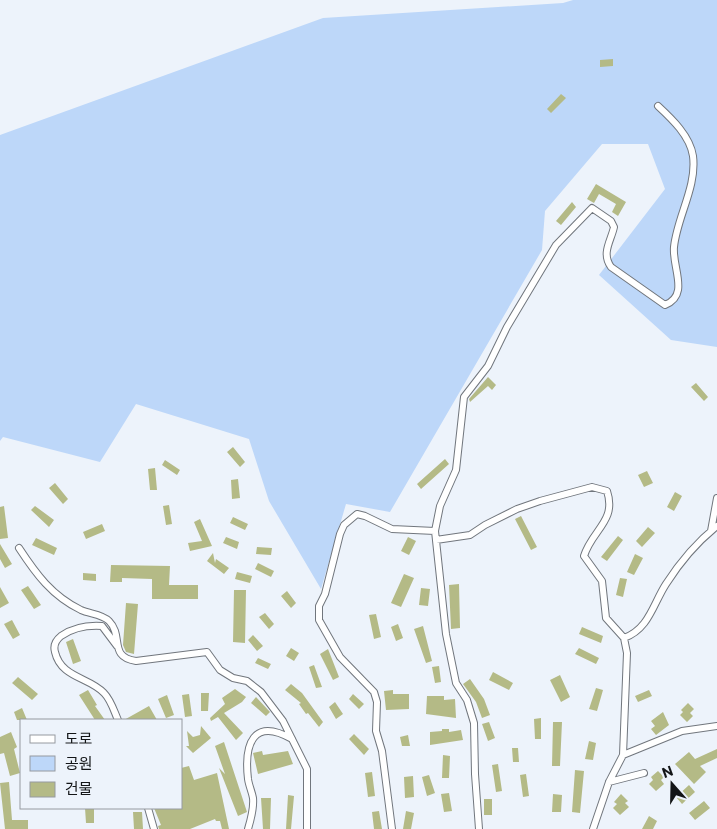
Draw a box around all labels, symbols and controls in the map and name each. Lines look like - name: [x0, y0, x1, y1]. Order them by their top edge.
- legend: [20, 719, 182, 809]
- text: 도로: [65, 729, 93, 747]
- text: 공원: [65, 754, 93, 772]
- north arrow: [647, 759, 697, 809]
- text: N: [660, 762, 675, 781]
- text: 건물: [65, 779, 93, 797]

